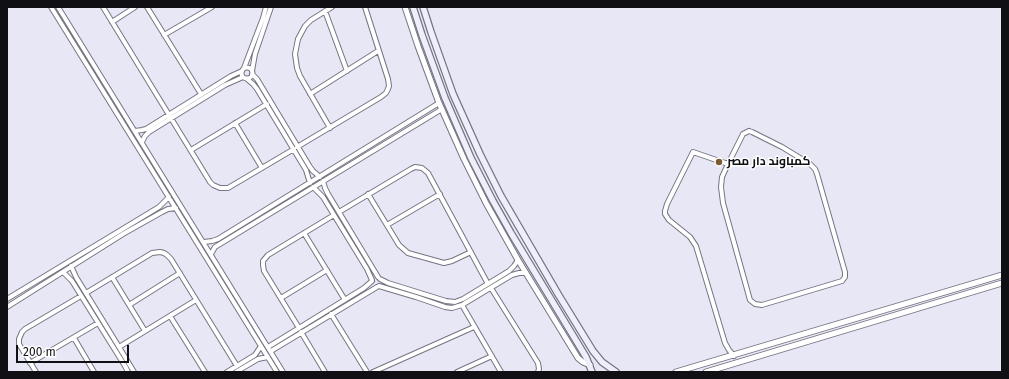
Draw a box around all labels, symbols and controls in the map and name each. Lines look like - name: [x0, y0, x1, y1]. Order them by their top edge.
- place label: كمباوند دار مصر: [727, 155, 810, 169]
- marker: كمباوند دار مصر: [714, 157, 724, 167]
- scale bar: [18, 337, 131, 363]
- text: 200 m: [23, 345, 56, 359]

